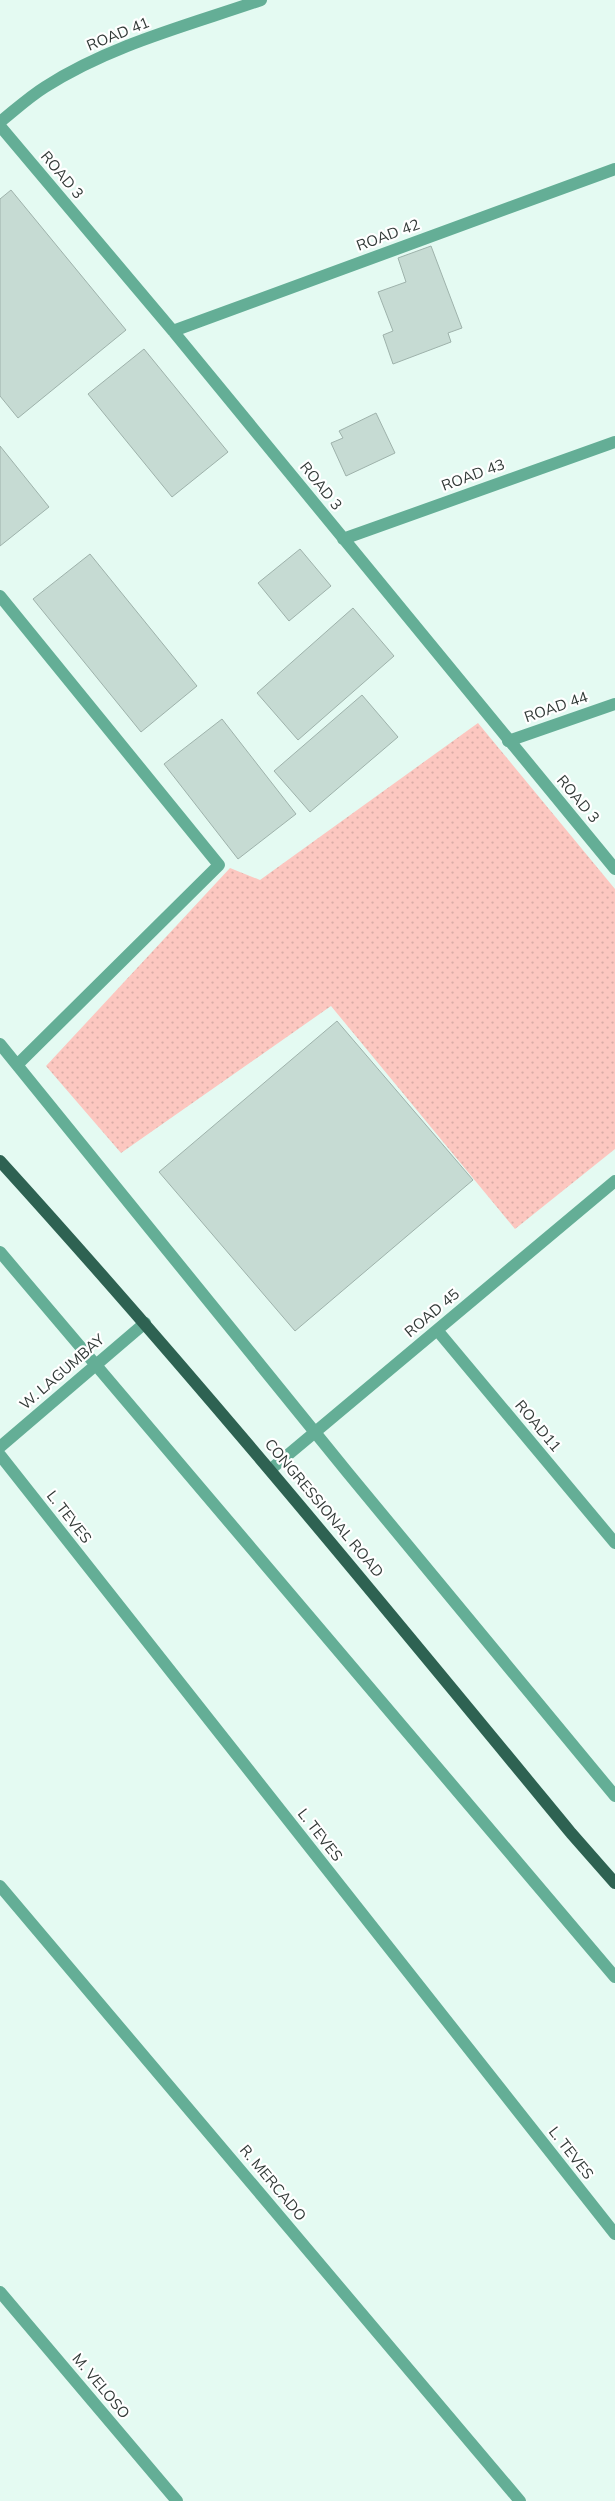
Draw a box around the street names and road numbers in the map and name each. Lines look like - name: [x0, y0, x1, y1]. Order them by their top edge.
- street label: ROAD 41: [84, 12, 152, 55]
- street label: ROAD 3: [37, 147, 88, 203]
- street label: ROAD 42: [354, 214, 422, 255]
- street label: ROAD 43: [439, 454, 507, 495]
- street label: ROAD 3: [296, 458, 347, 514]
- street label: ROAD 44: [522, 687, 590, 726]
- street label: ROAD 3: [553, 771, 604, 827]
- street label: ROAD 45: [400, 1284, 463, 1341]
- street label: W. LAGUMBAY: [15, 1329, 109, 1414]
- street label: ROAD11: [511, 1396, 566, 1456]
- street label: CONGRESSIONAL ROAD: [261, 1434, 388, 1581]
- street label: L. TEVES: [43, 1486, 96, 1547]
- street label: L. TEVES: [294, 1804, 347, 1865]
- street label: L. TEVES: [545, 2122, 598, 2183]
- street label: R. MERCADO: [236, 2141, 311, 2225]
- street label: M. VELOSO: [69, 2349, 134, 2422]

